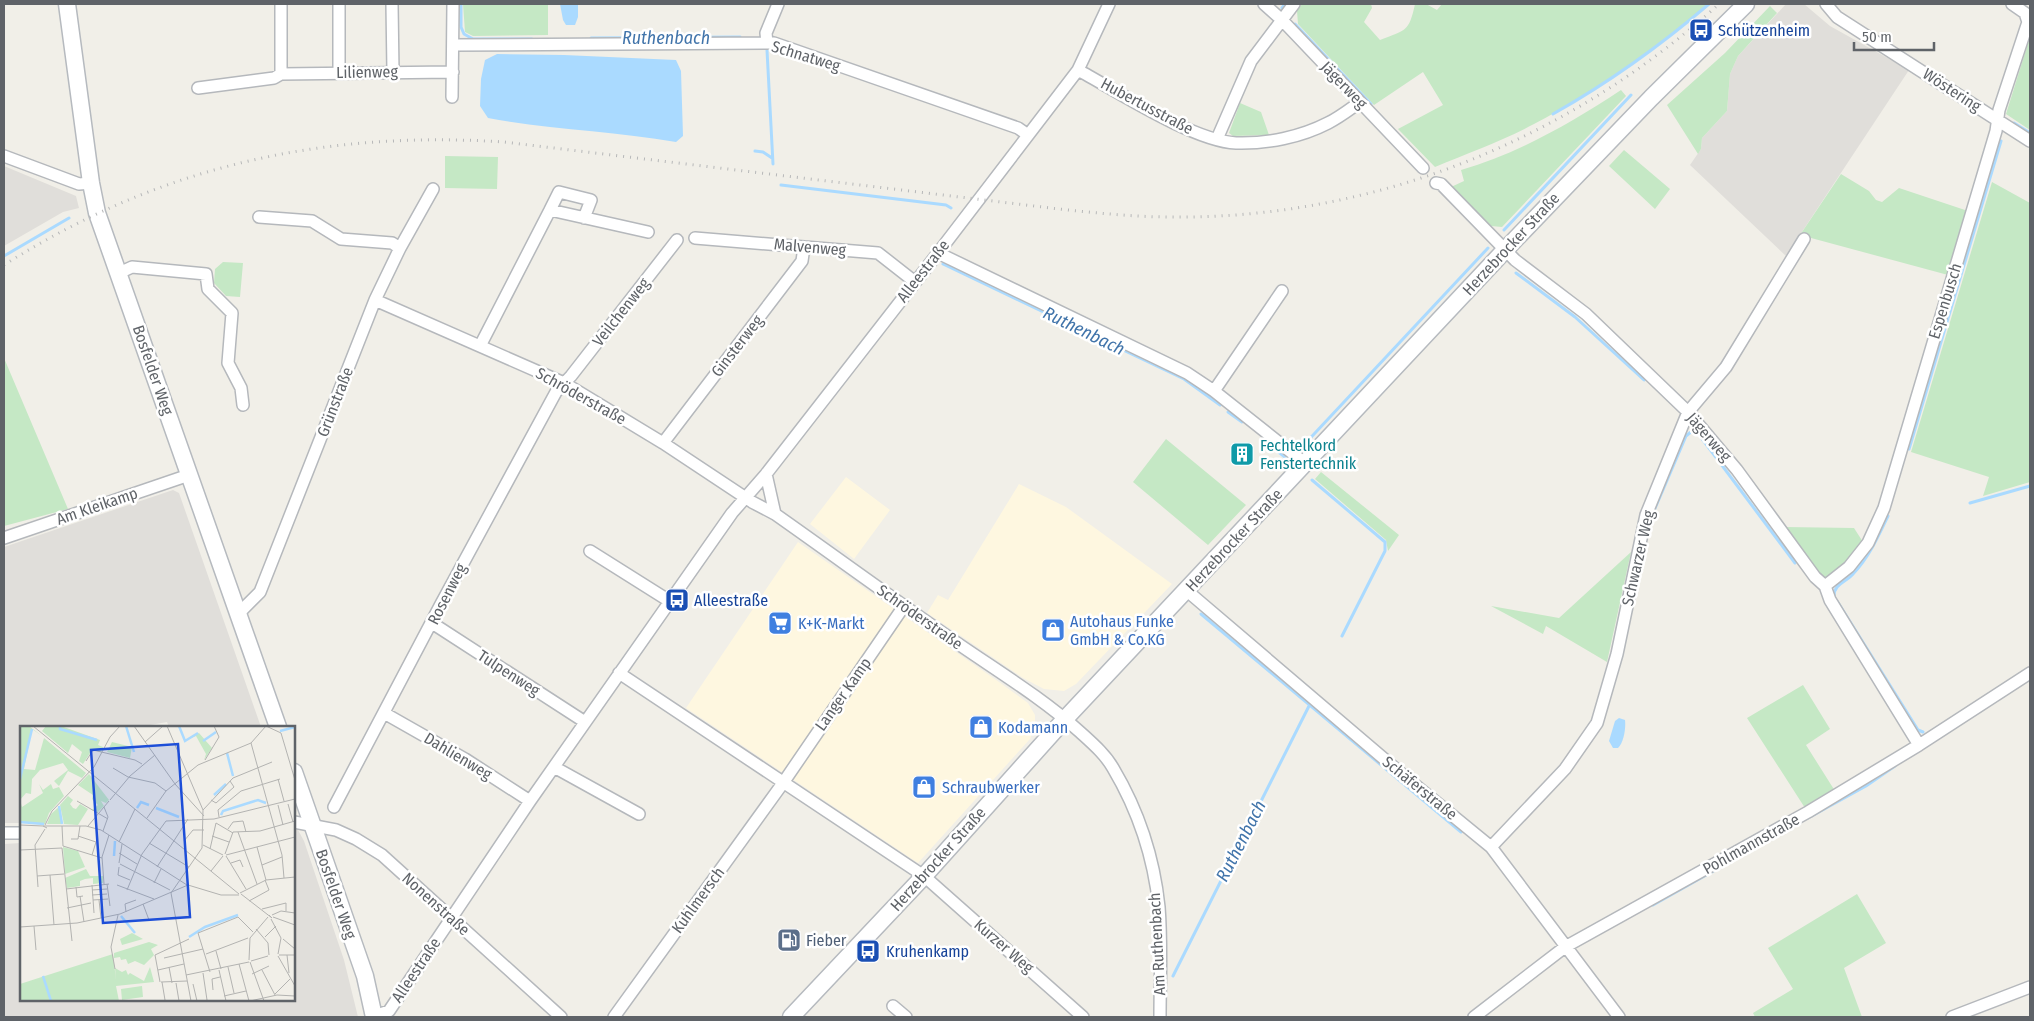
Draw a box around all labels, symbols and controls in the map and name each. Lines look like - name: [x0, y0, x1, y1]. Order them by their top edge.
- bus stop icon: Schützenheim: [1688, 17, 1714, 43]
- scale bar: [1854, 20, 1934, 52]
- place label: Schützenheim: [1718, 21, 1810, 40]
- water label: Ruthenbach: [622, 27, 710, 49]
- text: 50 m: [1862, 28, 1892, 46]
- street label: Schnatweg: [769, 37, 843, 76]
- street label: Jägerweg: [1317, 57, 1372, 113]
- street label: Lilienweg: [336, 62, 398, 82]
- street label: Wöstering: [1919, 64, 1985, 116]
- street label: Hubertusstraße: [1098, 74, 1196, 138]
- street label: Herzebrocker Straße: [1459, 189, 1563, 299]
- street label: Malvenweg: [773, 234, 847, 260]
- street label: Alleestraße: [893, 236, 953, 306]
- street label: Espenbusch: [1924, 261, 1966, 341]
- street label: Veilchenweg: [588, 274, 654, 350]
- water label: Ruthenbach: [1040, 302, 1128, 360]
- street label: Ginsterweg: [707, 311, 767, 381]
- street label: Bosfelder Weg: [129, 323, 177, 418]
- street label: Schröderstraße: [533, 363, 629, 429]
- street label: Grünstraße: [313, 364, 357, 439]
- street label: Jägerweg: [1683, 409, 1736, 466]
- place label: Fechtelkord Fenstertechnik: [1260, 436, 1357, 473]
- building icon: Fechtelkord Fenstertechnik: [1229, 441, 1255, 467]
- street label: Am Kleikamp: [54, 483, 140, 529]
- street label: Herzebrocker Straße: [1182, 485, 1286, 595]
- street label: Schwarzer Weg: [1618, 508, 1658, 608]
- street label: Rosenweg: [424, 560, 471, 628]
- street label: Schröderstraße: [874, 581, 967, 654]
- bus stop icon: Alleestraße: [664, 587, 690, 613]
- place label: Alleestraße: [694, 591, 768, 610]
- supermarket icon: K+K-Markt: [767, 610, 793, 636]
- place label: Autohaus Funke GmbH & Co.KG: [1070, 612, 1174, 649]
- place label: K+K-Markt: [798, 614, 865, 633]
- shop icon: Autohaus Funke GmbH & Co.KG: [1040, 617, 1066, 643]
- street label: Tulpenweg: [474, 646, 544, 700]
- street label: Langer Kamp: [811, 654, 875, 734]
- shop icon: Kodamann: [968, 714, 994, 740]
- place label: Kodamann: [998, 718, 1068, 737]
- inset map: [20, 726, 295, 1001]
- street label: Dahlienweg: [421, 728, 496, 784]
- street label: Schäferstraße: [1379, 752, 1461, 824]
- shop icon: Schraubwerker: [911, 774, 937, 800]
- place label: Schraubwerker: [942, 778, 1040, 797]
- water label: Ruthenbach: [1211, 797, 1271, 885]
- street label: Herzebrocker Straße: [886, 803, 990, 915]
- street label: Pohlmannstraße: [1699, 810, 1803, 878]
- street label: Bosfelder Weg: [312, 847, 360, 942]
- street label: Kuhlmersch: [668, 863, 728, 937]
- street label: Nonenstraße: [398, 869, 474, 939]
- street label: Am Ruthenbach: [1145, 892, 1169, 996]
- street label: Kurzer Weg: [970, 915, 1038, 977]
- fuel station icon: Fieber: [776, 927, 802, 953]
- place label: Fieber: [806, 931, 847, 950]
- street label: Alleestraße: [387, 934, 445, 1006]
- bus stop icon: Kruhenkamp: [855, 938, 881, 964]
- place label: Kruhenkamp: [886, 942, 969, 961]

